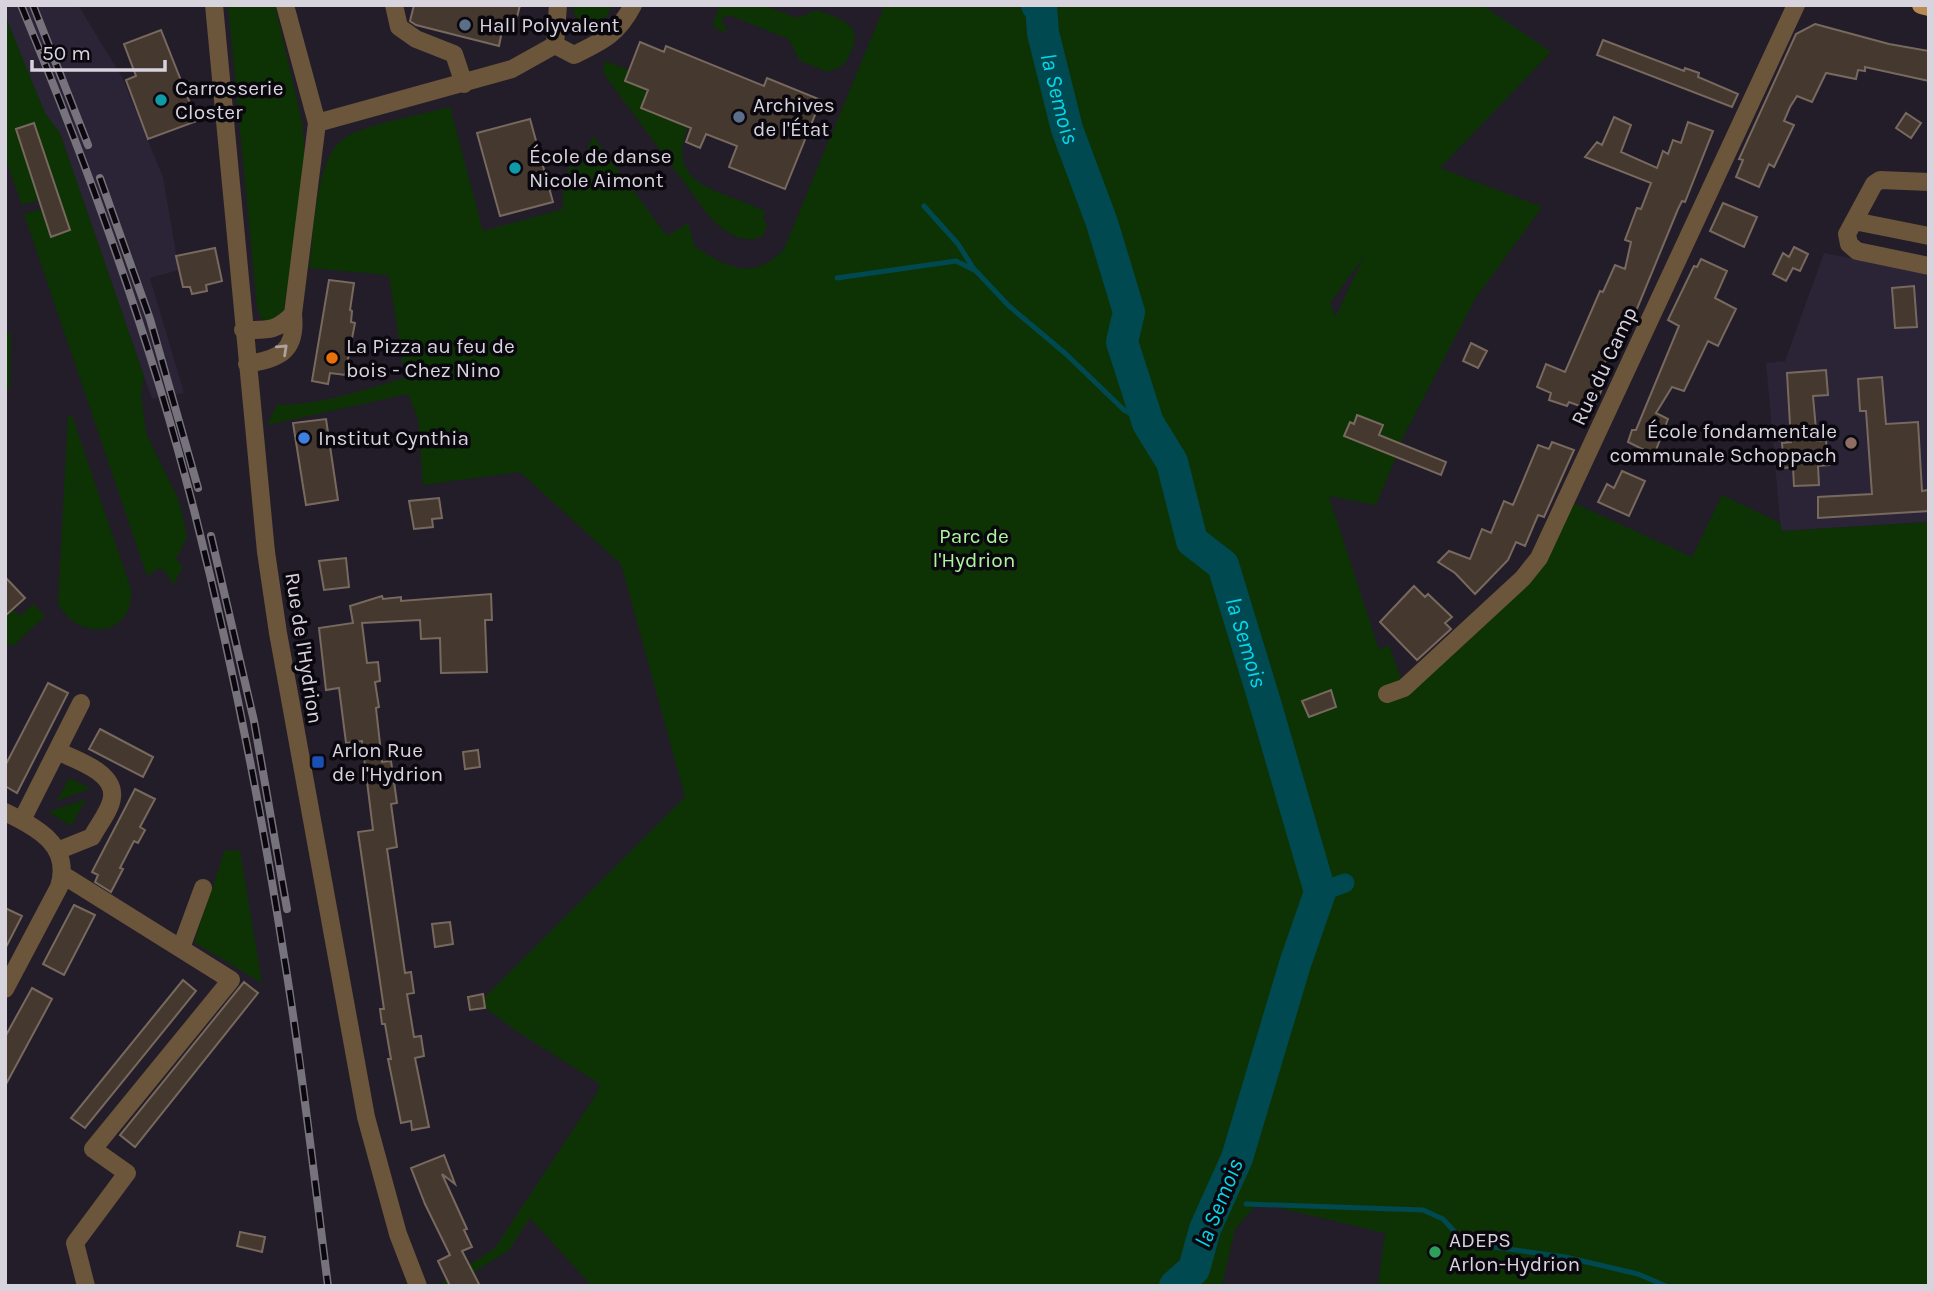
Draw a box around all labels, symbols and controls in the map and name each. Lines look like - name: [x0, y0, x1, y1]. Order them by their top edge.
- place label: Hall Polyvalent: [479, 13, 620, 37]
- marker: Hall Polyvalent: [457, 17, 473, 33]
- scale bar: [32, 28, 164, 72]
- text: 50 m: [42, 41, 91, 65]
- water label: la Semois: [1035, 50, 1085, 148]
- place label: Carrosserie Closter: [175, 76, 284, 124]
- marker: Carrosserie Closter: [153, 92, 169, 108]
- place label: Archives de l'État: [753, 93, 835, 141]
- marker: Archives de l'État: [731, 109, 747, 125]
- place label: École de danse Nicole Aimont: [529, 144, 671, 192]
- marker: École de danse Nicole Aimont: [507, 160, 523, 176]
- street label: Rue du Camp: [1566, 303, 1642, 429]
- place label: La Pizza au feu de bois - Chez Nino: [346, 334, 515, 382]
- one-way arrow: [274, 345, 287, 358]
- marker: La Pizza au feu de bois - Chez Nino: [324, 350, 340, 366]
- place label: École fondamentale communale Schoppach: [1609, 419, 1837, 467]
- place label: Institut Cynthia: [318, 426, 469, 450]
- marker: Institut Cynthia: [296, 430, 312, 446]
- marker: École fondamentale communale Schoppach: [1843, 435, 1859, 451]
- park label: Parc de l'Hydrion: [933, 524, 1015, 572]
- street label: Rue de l'Hydrion: [280, 571, 328, 725]
- water label: la Semois: [1220, 594, 1273, 691]
- place label: Arlon Rue de l'Hydrion: [332, 738, 443, 786]
- marker: Arlon Rue de l'Hydrion: [310, 754, 326, 770]
- water label: la Semois: [1189, 1155, 1249, 1251]
- place label: ADEPS Arlon-Hydrion: [1449, 1228, 1580, 1276]
- marker: ADEPS Arlon-Hydrion: [1427, 1244, 1443, 1260]

